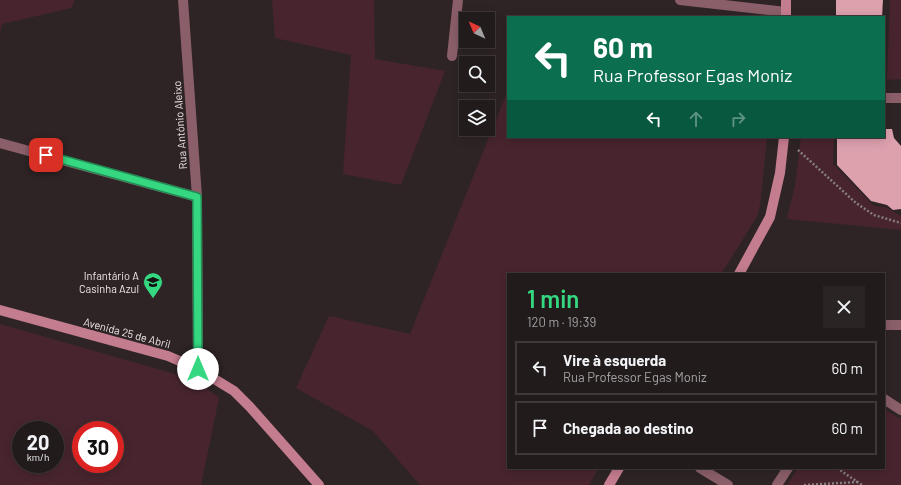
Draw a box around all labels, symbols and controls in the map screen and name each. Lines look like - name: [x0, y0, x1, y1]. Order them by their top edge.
- north arrow: [459, 12, 495, 48]
- map controls: [459, 12, 495, 136]
- text: 60 m: [593, 30, 653, 64]
- icon: left: [527, 32, 579, 84]
- button: search: [459, 56, 495, 92]
- text: Rua Professor Egas Moniz: [593, 64, 792, 86]
- street label: Rua António Aleixo: [170, 80, 189, 170]
- button: layers: [459, 100, 495, 136]
- icon: left: [643, 108, 665, 130]
- icon: ahead: [685, 108, 707, 130]
- icon: right: [727, 108, 749, 130]
- pin: [29, 138, 63, 172]
- icon: arrive: [35, 144, 57, 166]
- place label: Infantário A Casinha Azul: [79, 269, 139, 295]
- school or university icon: Infantário A Casinha Azul: [142, 271, 164, 299]
- text: 1 min: [527, 284, 579, 313]
- button: close: [823, 286, 865, 328]
- text: 120 m · 19:39: [527, 314, 596, 330]
- street label: Avenida 25 de Abril: [82, 315, 172, 350]
- position arrow: [177, 348, 219, 390]
- text: Vire à esquerda: [563, 351, 666, 369]
- icon: left: [529, 357, 551, 379]
- text: 60 m: [831, 359, 863, 377]
- text: Rua Professor Egas Moniz: [563, 369, 707, 385]
- icon: arrive: [529, 417, 551, 439]
- text: Chegada ao destino: [563, 419, 694, 437]
- text: 60 m: [831, 419, 863, 437]
- speed limit sign: 30: [72, 421, 124, 473]
- text: 20: [27, 430, 49, 454]
- text: km/h: [27, 451, 49, 463]

